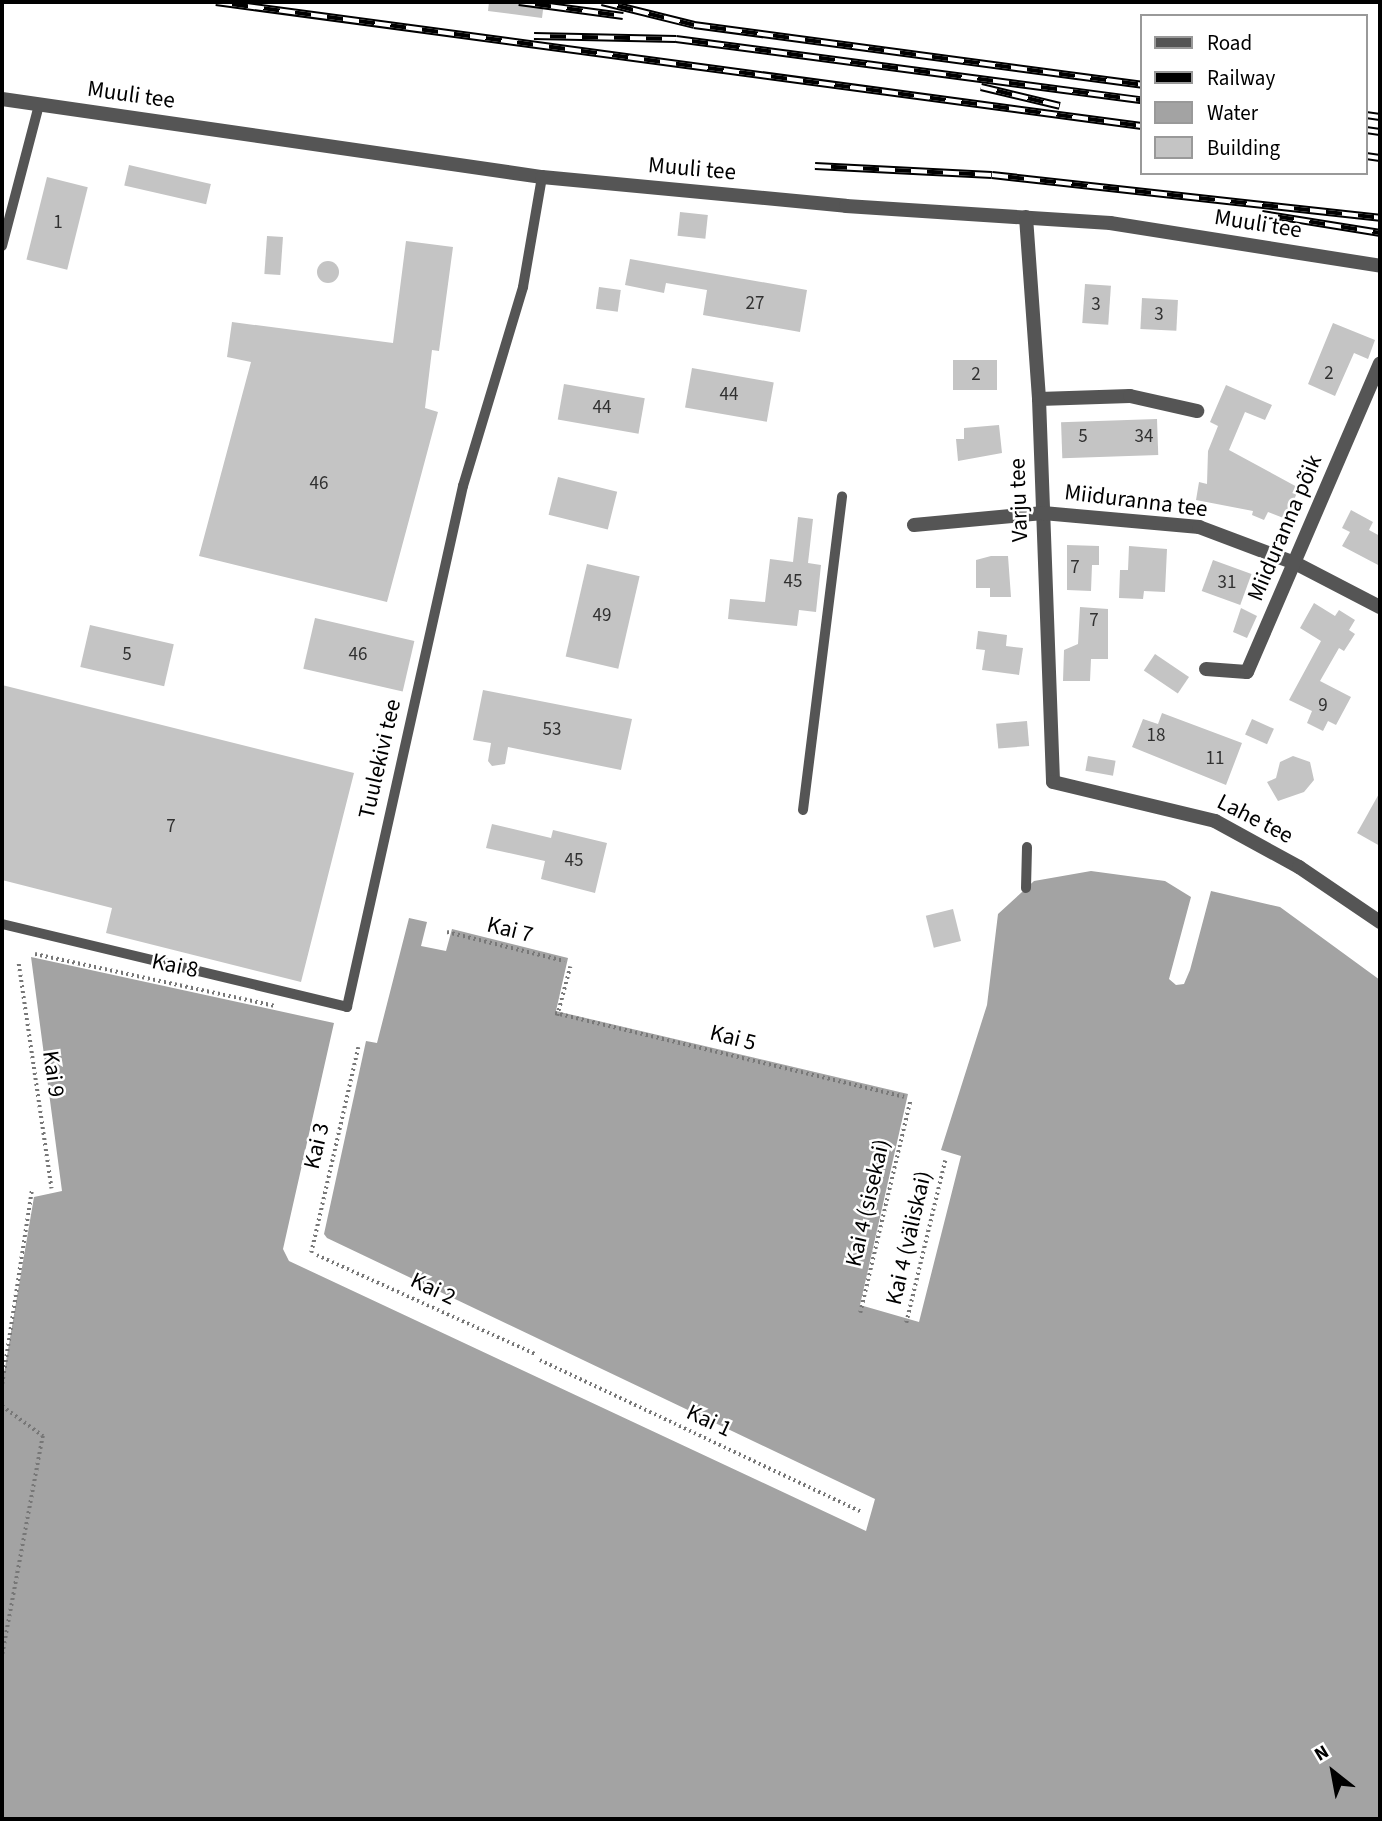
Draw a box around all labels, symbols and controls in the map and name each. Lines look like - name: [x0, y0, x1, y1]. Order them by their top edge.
- legend: [1140, 14, 1368, 175]
- text: Road: [1207, 28, 1252, 58]
- text: Railway: [1207, 63, 1275, 93]
- street label: Muuli tee: [85, 75, 177, 115]
- text: Water: [1207, 98, 1258, 128]
- text: Building: [1207, 133, 1280, 163]
- street label: Muuli tee: [647, 151, 737, 187]
- street label: Muuli tee: [1212, 203, 1304, 245]
- house number: 1: [53, 212, 63, 234]
- house number: 27: [746, 293, 764, 315]
- house number: 3: [1091, 294, 1101, 316]
- house number: 3: [1154, 304, 1164, 326]
- house number: 2: [1324, 363, 1334, 385]
- house number: 2: [971, 364, 981, 386]
- house number: 44: [720, 384, 738, 406]
- house number: 44: [593, 397, 611, 419]
- house number: 5: [1078, 426, 1088, 448]
- house number: 34: [1135, 426, 1153, 448]
- street label: Miiduranna põik: [1242, 451, 1328, 605]
- street label: Varju tee: [1004, 458, 1034, 542]
- house number: 46: [310, 473, 328, 495]
- street label: Miiduranna tee: [1063, 479, 1209, 523]
- house number: 7: [1070, 557, 1080, 579]
- house number: 45: [784, 571, 802, 593]
- house number: 31: [1218, 572, 1236, 594]
- house number: 49: [593, 605, 611, 627]
- house number: 7: [1089, 610, 1099, 632]
- house number: 5: [122, 644, 132, 666]
- house number: 46: [349, 644, 367, 666]
- house number: 9: [1318, 695, 1328, 717]
- street label: Tuulekivi tee: [353, 697, 407, 821]
- house number: 53: [543, 719, 561, 741]
- house number: 18: [1147, 725, 1165, 747]
- house number: 11: [1206, 748, 1224, 770]
- street label: Lahe tee: [1212, 788, 1298, 850]
- house number: 7: [166, 816, 176, 838]
- house number: 45: [565, 850, 583, 872]
- street label: Kai 7: [484, 911, 536, 949]
- street label: Kai 8: [149, 948, 201, 984]
- street label: Kai 5: [707, 1019, 759, 1057]
- street label: Kai 9: [36, 1049, 70, 1099]
- street label: Kai 3: [298, 1120, 336, 1172]
- street label: Kai 4 (sisekai): [840, 1137, 896, 1269]
- street label: Kai 4 (väliskai): [880, 1168, 938, 1308]
- street label: Kai 2: [406, 1267, 460, 1311]
- street label: Kai 1: [682, 1399, 736, 1443]
- north arrow: [1298, 1737, 1368, 1807]
- text: N: [1310, 1739, 1334, 1768]

